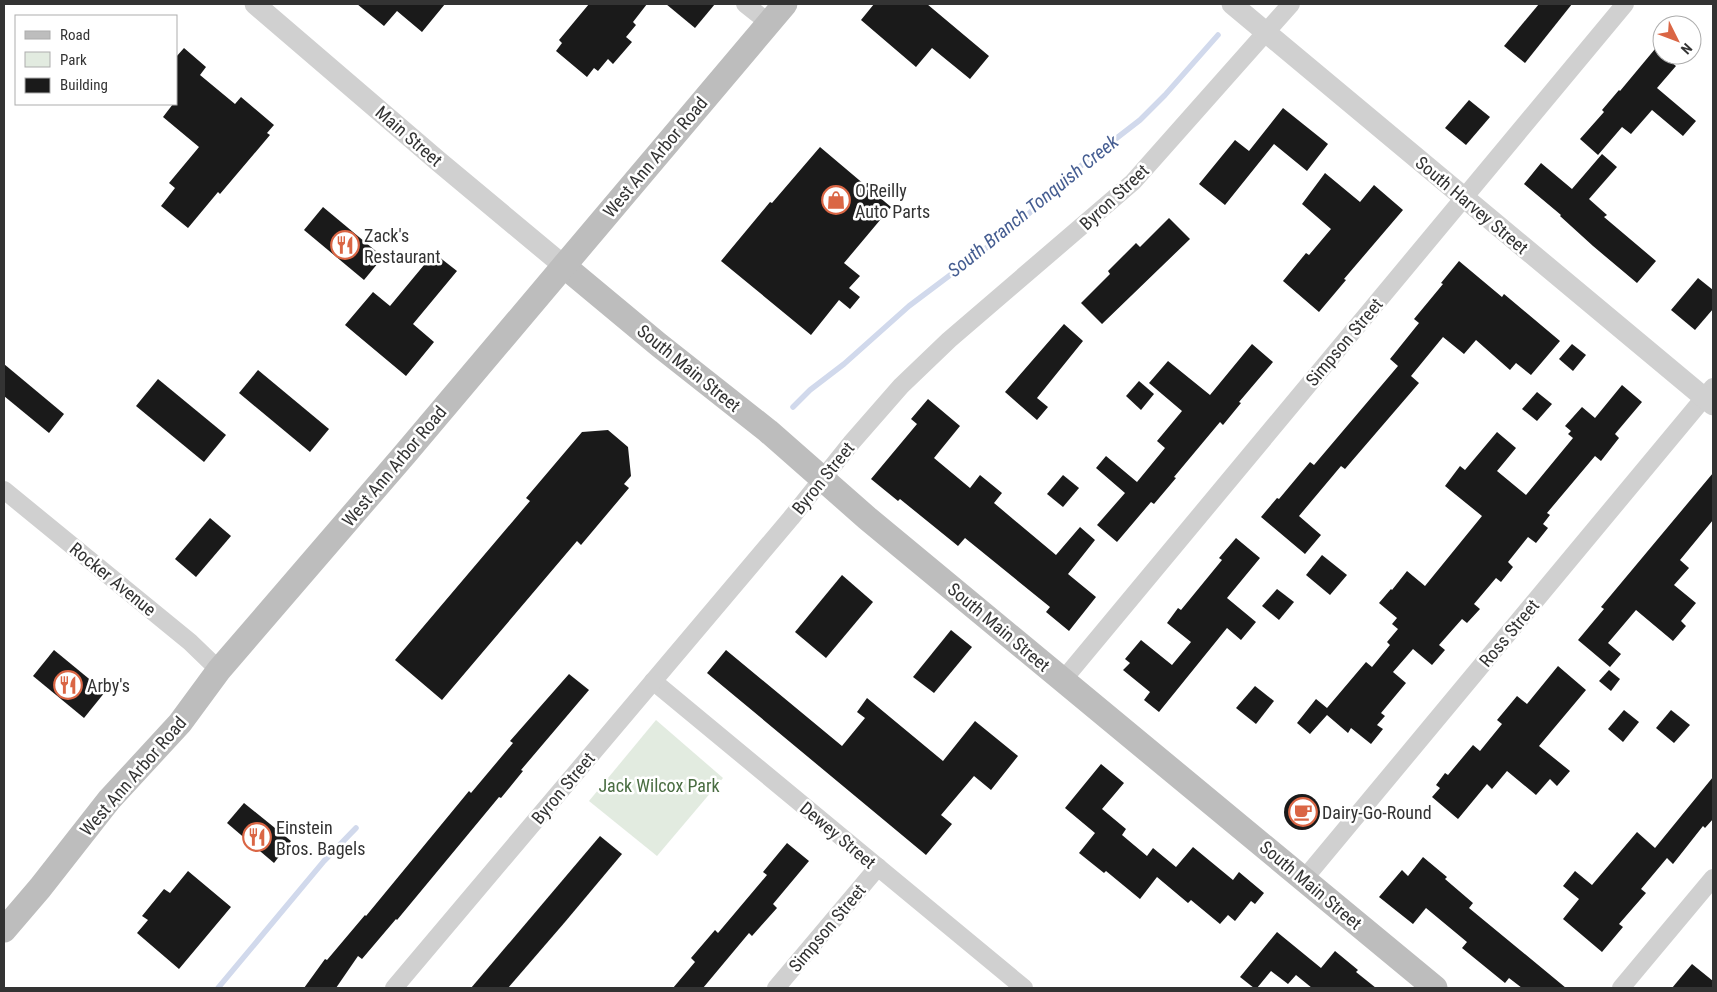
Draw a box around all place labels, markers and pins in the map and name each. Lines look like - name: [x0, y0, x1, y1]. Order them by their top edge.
- place label: O'Reilly Auto Parts: [855, 180, 930, 222]
- shop icon: O'Reilly Auto Parts: [821, 185, 851, 215]
- place label: Zack's Restaurant: [364, 225, 441, 267]
- restaurant icon: Zack's Restaurant: [330, 230, 360, 260]
- restaurant icon: Arby's: [53, 670, 83, 700]
- place label: Arby's: [87, 675, 130, 696]
- cafe icon: Dairy-Go-Round: [1288, 797, 1318, 827]
- place label: Dairy-Go-Round: [1322, 802, 1432, 823]
- place label: Einstein Bros. Bagels: [276, 817, 365, 859]
- restaurant icon: Einstein Bros. Bagels: [242, 822, 272, 852]

